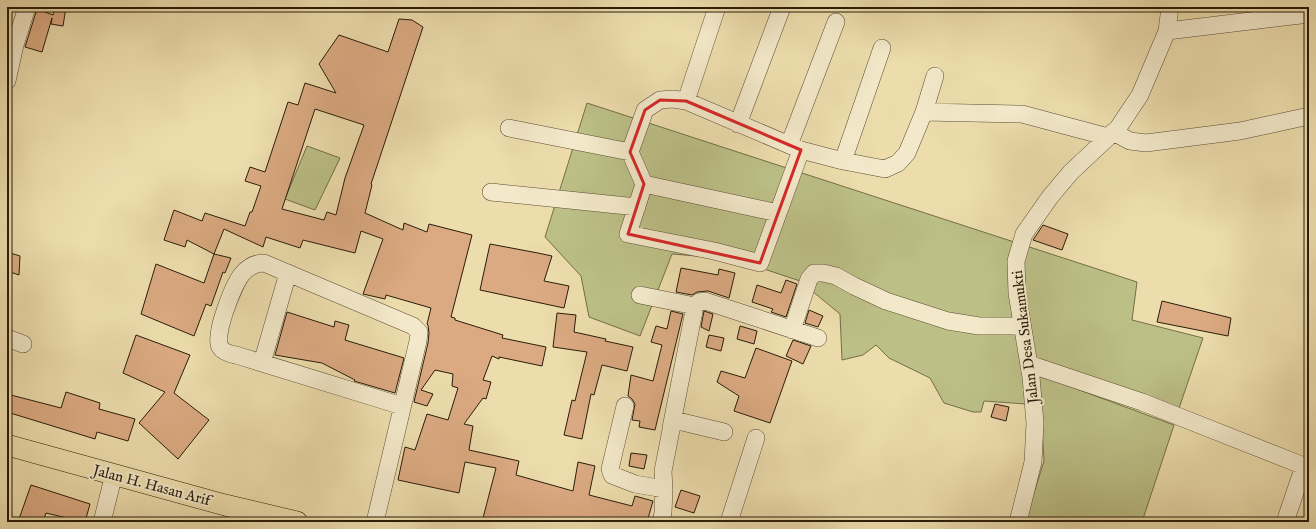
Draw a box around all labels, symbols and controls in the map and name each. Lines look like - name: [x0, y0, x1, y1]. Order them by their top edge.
- street label: Jalan Desa Sukamukti: [1008, 269, 1043, 407]
- street label: Jalan H. Hasan Arif: [89, 460, 215, 511]

